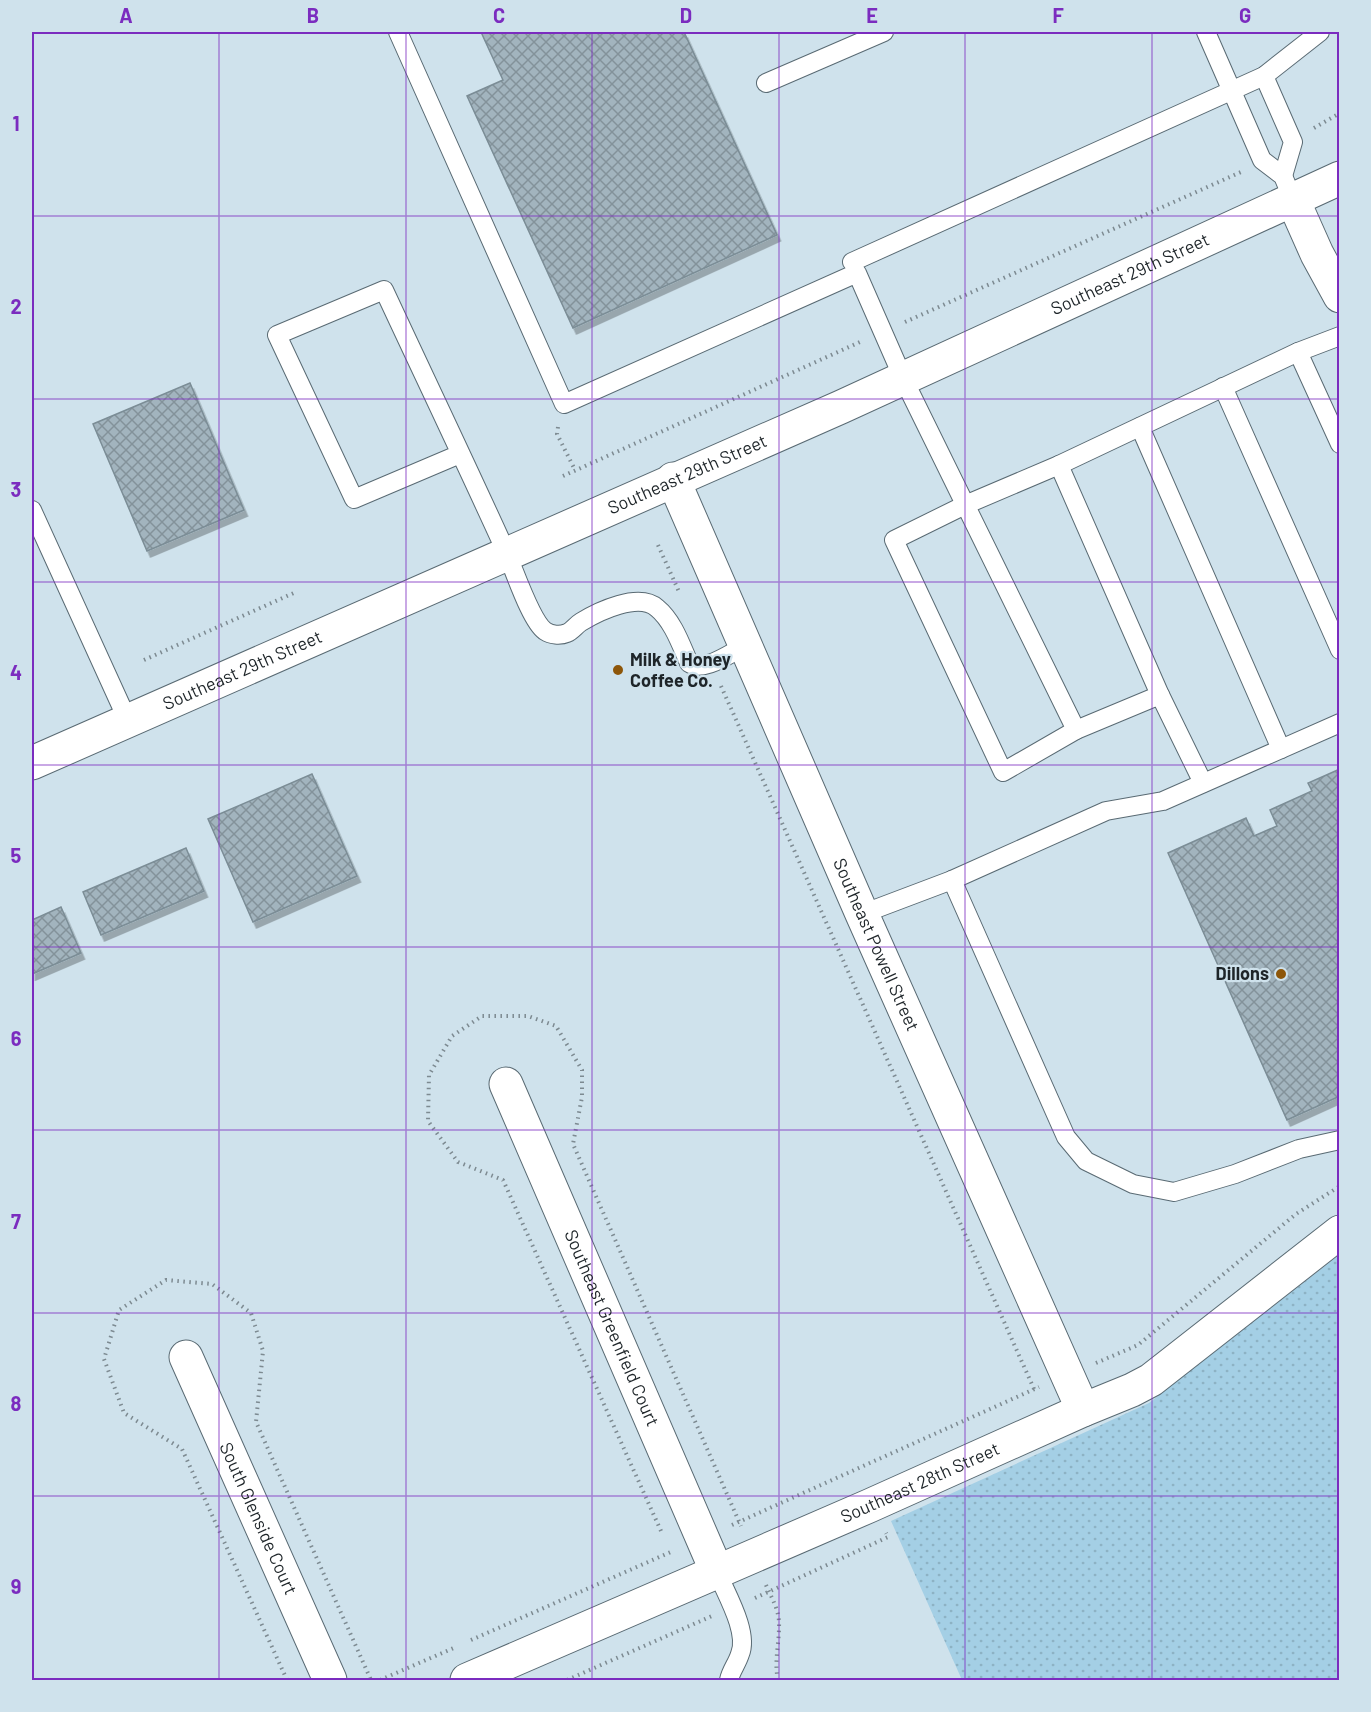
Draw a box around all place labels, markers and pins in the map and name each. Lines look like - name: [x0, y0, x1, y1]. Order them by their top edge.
- place label: Milk & Honey Coffee Co.: [630, 648, 731, 691]
- marker: Milk & Honey Coffee Co.: [611, 663, 625, 677]
- place label: Dillons: [1216, 962, 1269, 984]
- marker: Dillons: [1274, 967, 1288, 981]

